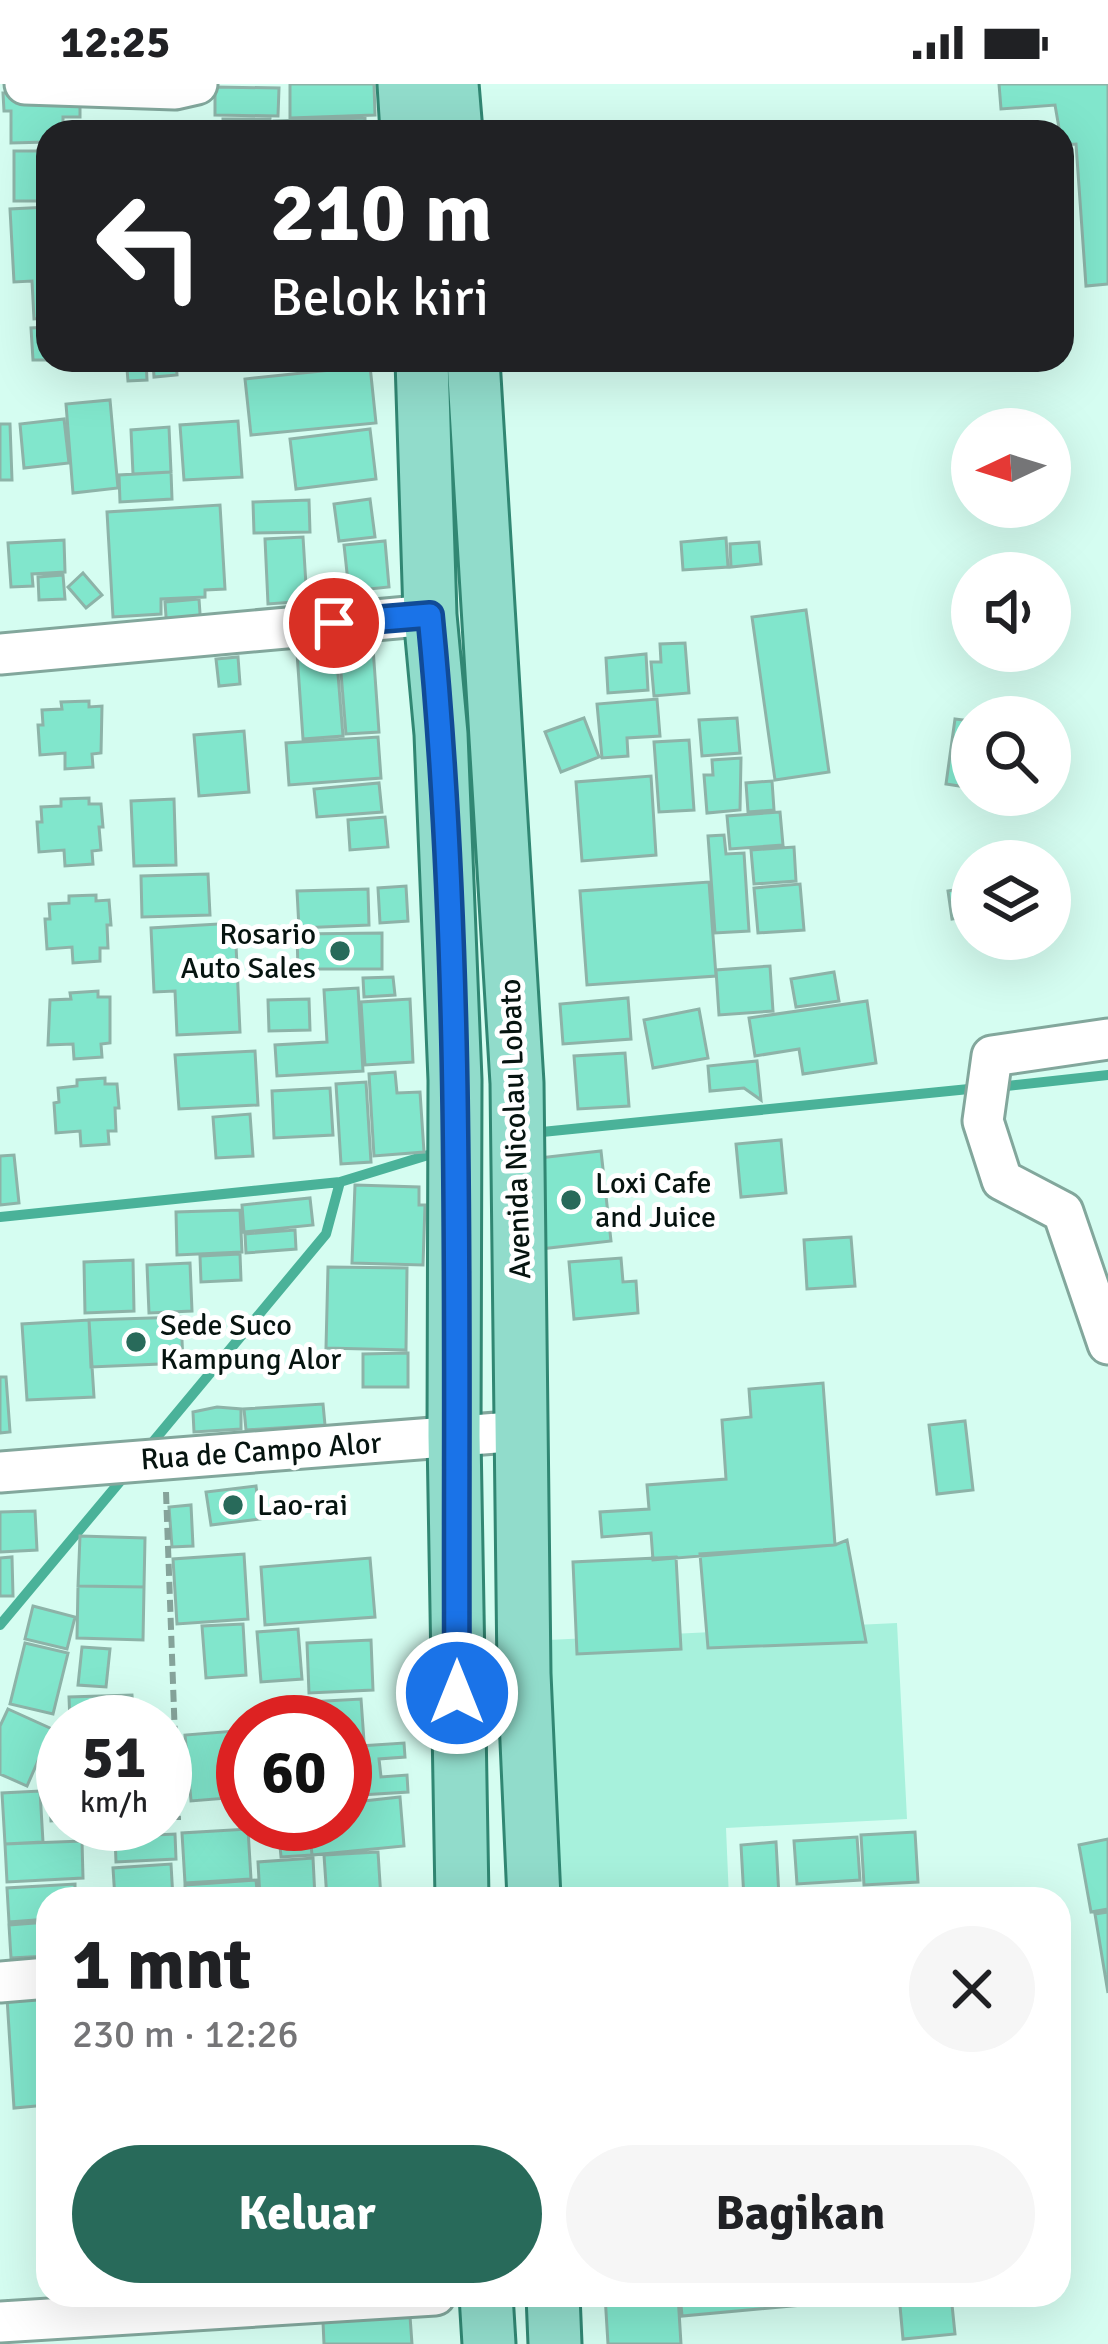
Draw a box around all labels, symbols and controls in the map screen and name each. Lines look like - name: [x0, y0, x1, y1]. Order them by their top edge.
- text: 12:25: [60, 15, 170, 70]
- text: 210 m: [270, 161, 492, 265]
- icon: left: [72, 168, 228, 324]
- text: Belok kiri: [270, 264, 489, 331]
- north arrow: [951, 408, 1071, 528]
- map controls: [951, 408, 1071, 960]
- button: sound: [951, 552, 1071, 672]
- pin: [283, 572, 385, 674]
- icon: arrive: [301, 590, 367, 656]
- button: search: [951, 696, 1071, 816]
- button: layers: [951, 840, 1071, 960]
- place label: Rosario Auto Sales: [181, 916, 316, 987]
- marker: Rosario Auto Sales: [327, 938, 353, 964]
- street label: Avenida Nicolau Lobato: [492, 978, 539, 1280]
- place label: Loxi Cafe and Juice: [595, 1165, 716, 1236]
- marker: Loxi Cafe and Juice: [558, 1187, 584, 1213]
- place label: Sede Suco Kampung Alor: [160, 1307, 341, 1378]
- marker: Sede Suco Kampung Alor: [123, 1329, 149, 1355]
- street label: Rua de Campo Alor: [139, 1425, 383, 1478]
- place label: Lao-rai: [257, 1487, 348, 1524]
- marker: Lao-rai: [220, 1492, 246, 1518]
- position arrow: [394, 1630, 520, 1756]
- speed limit sign: 60: [216, 1695, 372, 1851]
- text: 51: [82, 1721, 146, 1795]
- text: km/h: [80, 1784, 148, 1821]
- text: 1 mnt: [72, 1920, 251, 2009]
- button: close: [909, 1926, 1035, 2052]
- text: 230 m · 12:26: [72, 2010, 299, 2058]
- button: Keluar: [72, 2145, 542, 2283]
- button: Bagikan: [566, 2145, 1035, 2283]

